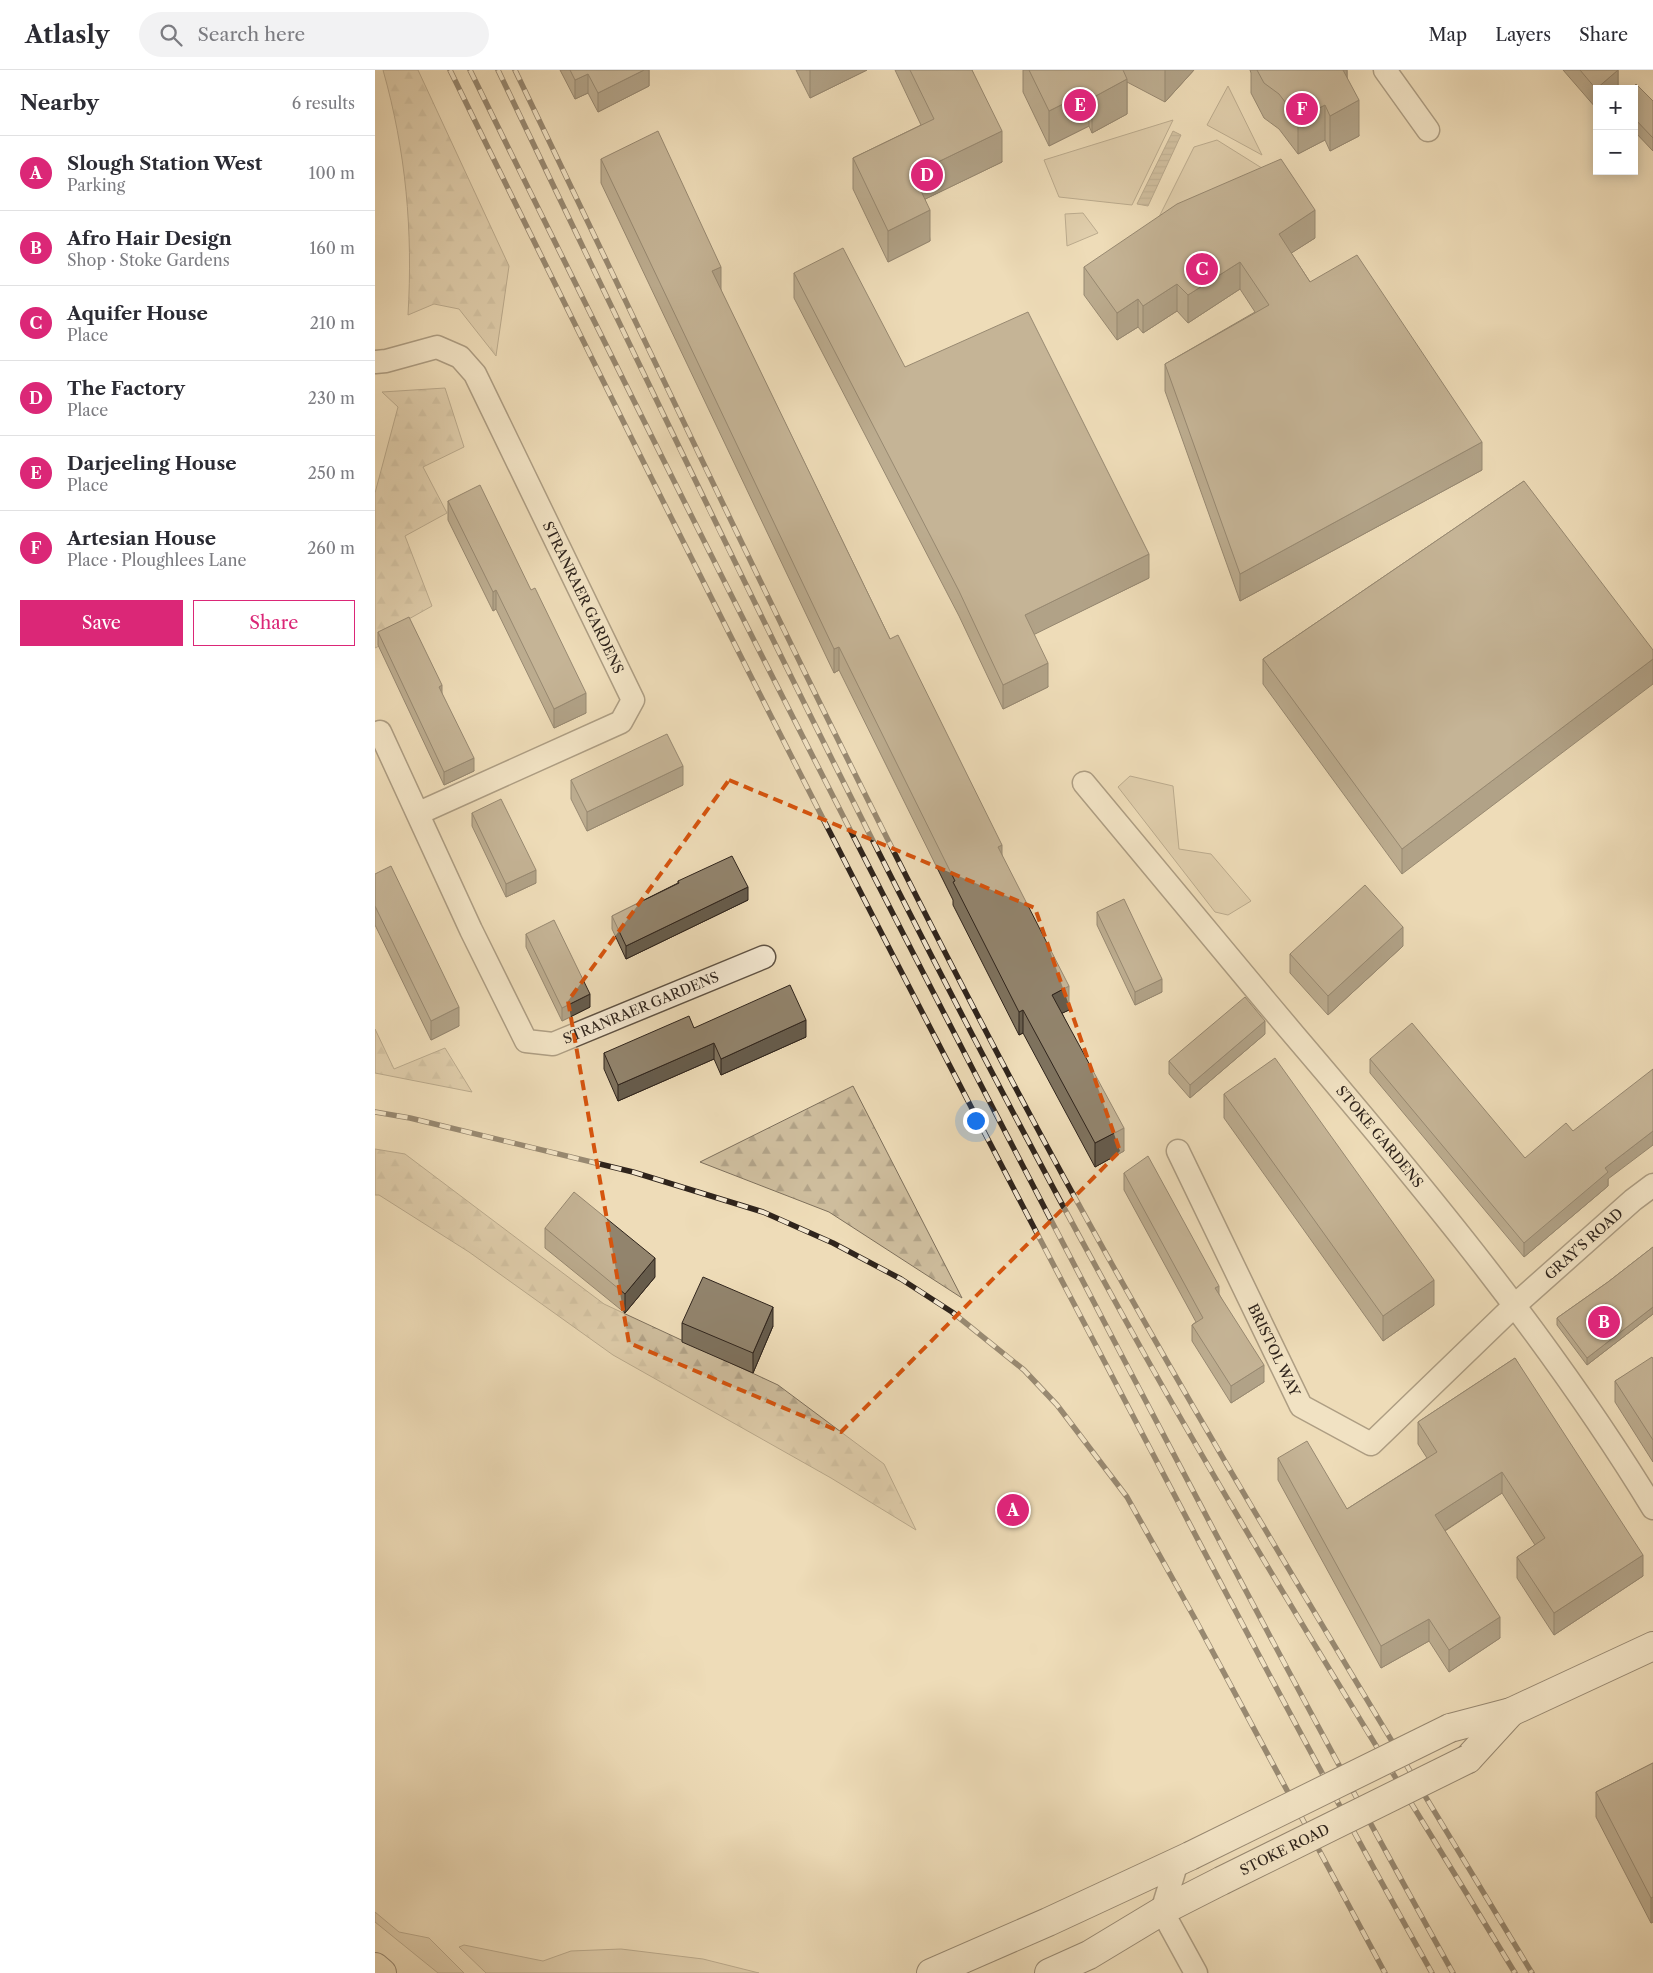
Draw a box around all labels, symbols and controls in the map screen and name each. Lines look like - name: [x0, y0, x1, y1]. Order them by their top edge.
- search box: [139, 12, 489, 57]
- text: Atlasly: [25, 20, 109, 49]
- icon: search: [157, 21, 185, 49]
- text: Search here: [197, 23, 305, 46]
- text: Map: [1429, 24, 1467, 46]
- text: Layers: [1495, 24, 1551, 46]
- text: Share: [1579, 24, 1628, 46]
- map controls: [1593, 85, 1638, 175]
- button: +: [1593, 85, 1638, 130]
- pin: E: [1064, 86, 1096, 124]
- text: Nearby: [20, 90, 99, 115]
- pin: F: [1286, 90, 1318, 128]
- text: 6 results: [292, 93, 355, 113]
- button: −: [1593, 130, 1638, 175]
- text: Slough Station West: [67, 152, 262, 175]
- pin: D: [911, 156, 943, 194]
- text: A: [30, 163, 42, 183]
- text: 100 m: [309, 163, 355, 183]
- text: Parking: [67, 175, 125, 195]
- text: Afro Hair Design: [67, 227, 232, 250]
- text: B: [30, 238, 42, 258]
- text: 160 m: [310, 238, 355, 258]
- text: Shop · Stoke Gardens: [67, 250, 230, 270]
- pin: C: [1186, 250, 1218, 288]
- text: Aquifer House: [67, 302, 208, 325]
- text: C: [30, 313, 42, 333]
- text: 210 m: [310, 313, 355, 333]
- text: Place: [67, 325, 108, 345]
- text: The Factory: [67, 377, 185, 400]
- text: D: [29, 388, 43, 408]
- text: 230 m: [308, 388, 355, 408]
- text: Place: [67, 400, 108, 420]
- text: Darjeeling House: [67, 452, 237, 475]
- text: E: [30, 463, 42, 483]
- text: 250 m: [308, 463, 355, 483]
- text: Place: [67, 475, 108, 495]
- street label: STRANRAER GARDENS: [539, 518, 628, 677]
- text: Artesian House: [67, 527, 216, 550]
- text: F: [31, 538, 41, 558]
- text: 260 m: [307, 538, 355, 558]
- text: Place · Ploughlees Lane: [67, 550, 246, 570]
- button: Save: [20, 600, 183, 646]
- button: Share: [193, 600, 355, 646]
- street label: STRANRAER GARDENS: [560, 968, 722, 1048]
- street label: STOKE GARDENS: [1332, 1082, 1427, 1191]
- your location: [963, 1108, 989, 1134]
- street label: GRAY'S ROAD: [1541, 1204, 1627, 1283]
- street label: BRISTOL WAY: [1244, 1301, 1305, 1400]
- pin: B: [1588, 1303, 1620, 1341]
- pin: A: [997, 1491, 1029, 1529]
- street label: STOKE ROAD: [1237, 1820, 1332, 1879]

